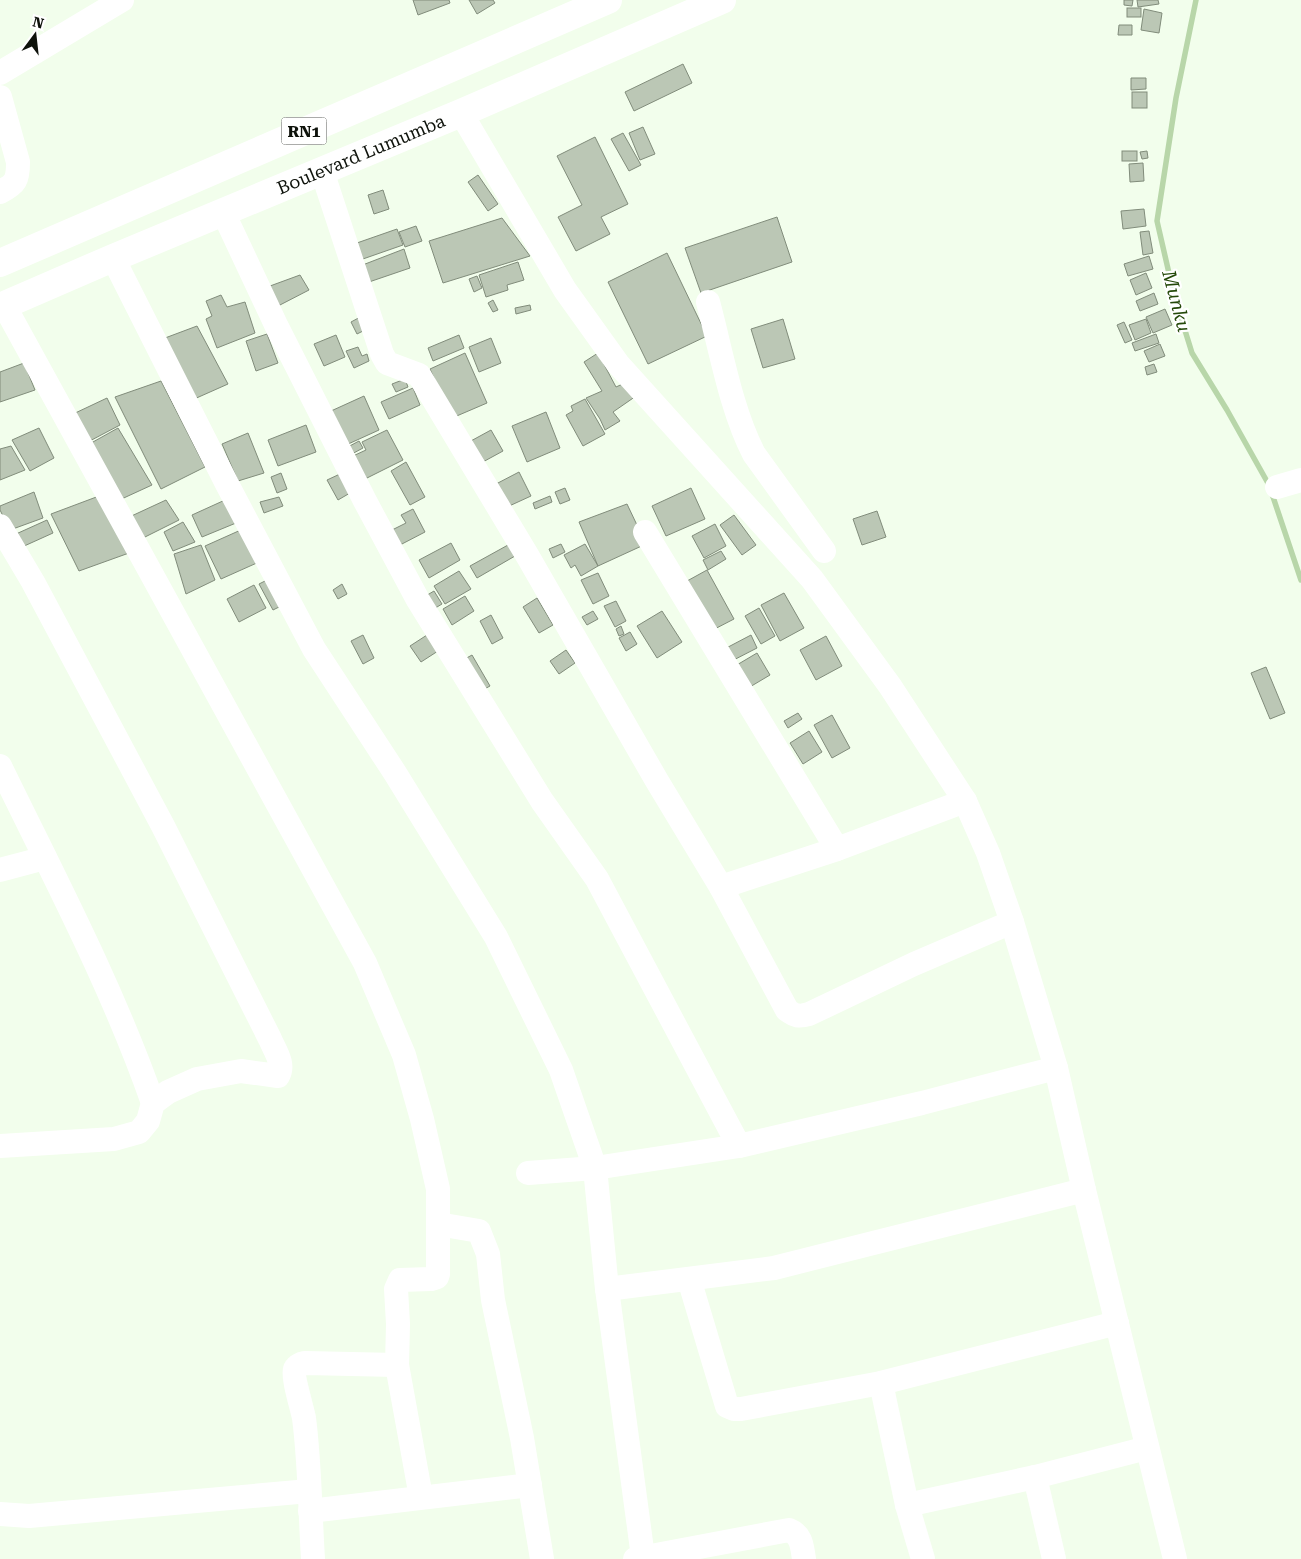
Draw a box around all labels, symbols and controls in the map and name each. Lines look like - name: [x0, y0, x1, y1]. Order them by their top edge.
- north arrow: [10, 10, 60, 60]
- text: N: [31, 13, 46, 32]
- street label: Boulevard Lumumba: [274, 110, 448, 198]
- road number: RN1: [282, 118, 326, 144]
- water label: Munku: [1157, 267, 1196, 335]

